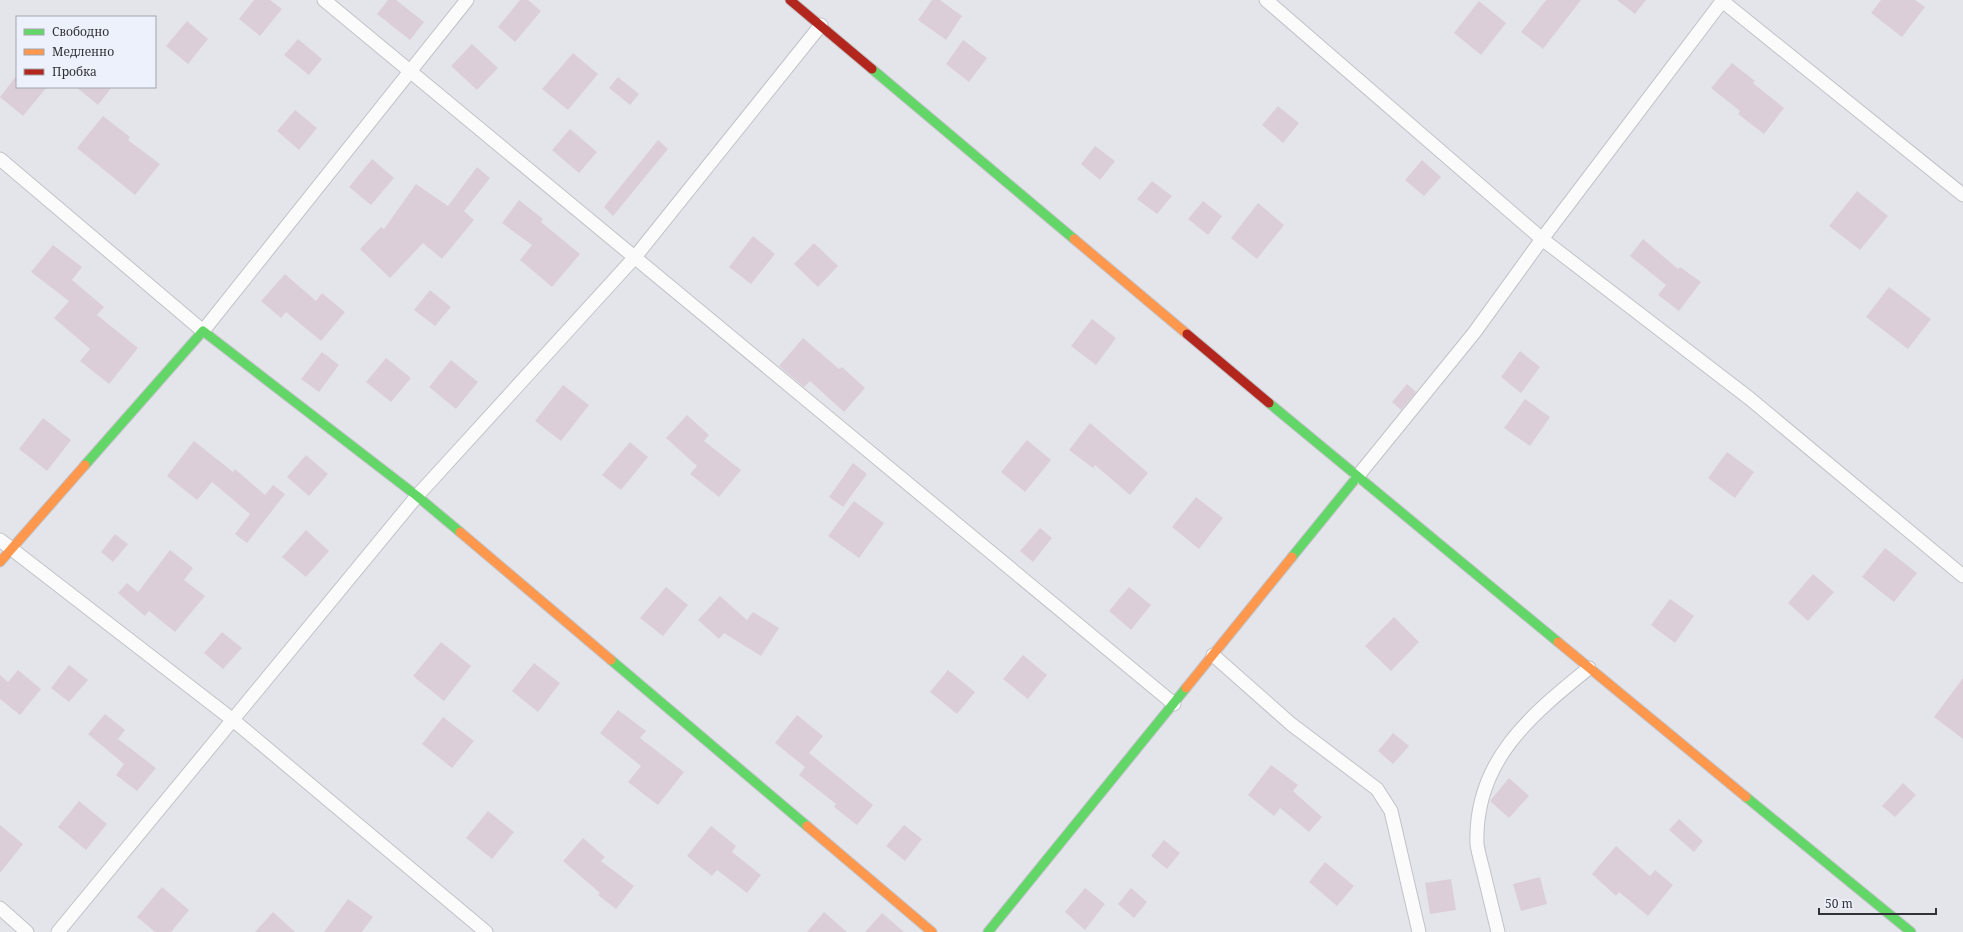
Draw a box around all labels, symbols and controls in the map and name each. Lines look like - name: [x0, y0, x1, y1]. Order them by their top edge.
- legend: [16, 16, 156, 88]
- text: Свободно: [52, 23, 109, 40]
- text: Медленно: [52, 43, 114, 60]
- text: Пробка: [52, 63, 97, 80]
- scale bar: [1819, 890, 1936, 916]
- text: 50 m: [1825, 895, 1853, 912]

